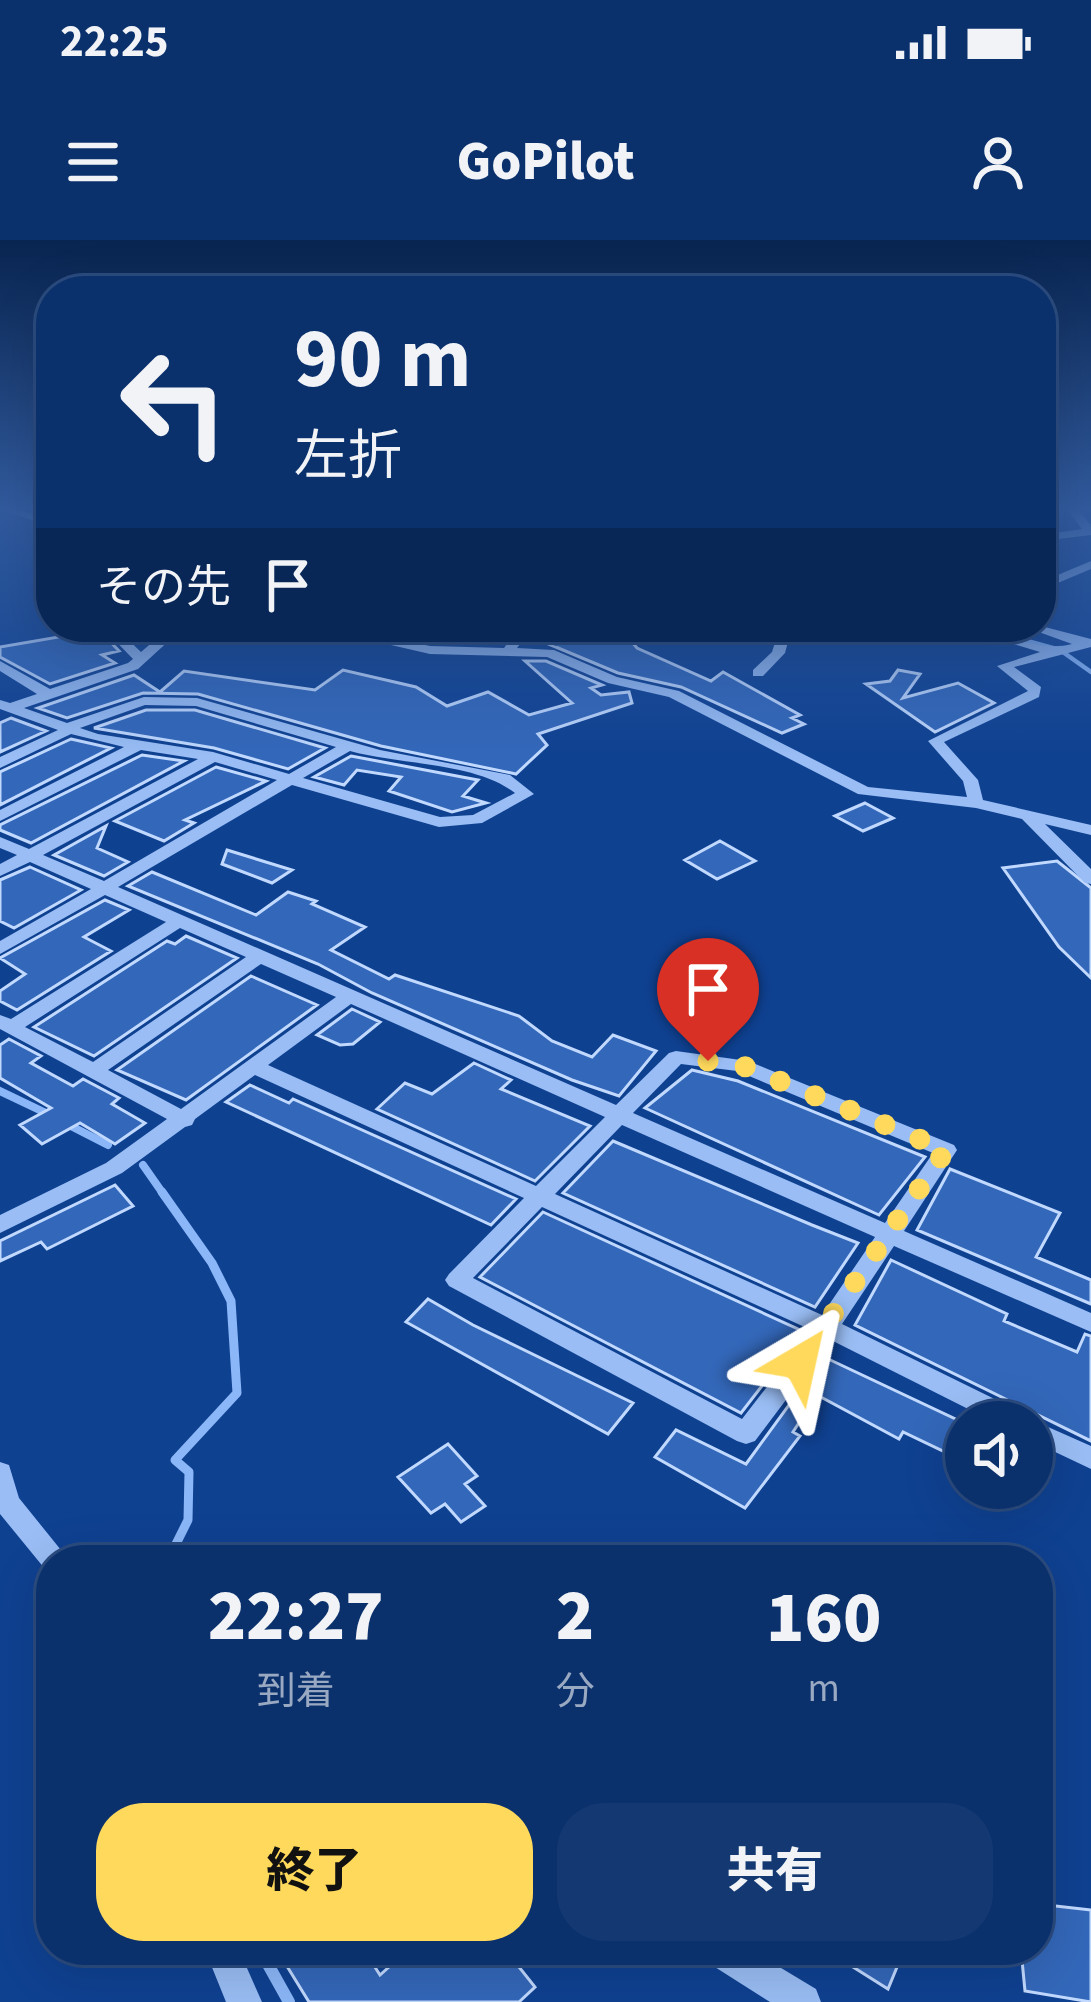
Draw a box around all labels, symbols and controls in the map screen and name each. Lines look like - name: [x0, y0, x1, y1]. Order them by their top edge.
- text: 22:25: [60, 10, 169, 74]
- text: GoPilot: [456, 124, 635, 201]
- icon: menu: [60, 129, 126, 195]
- icon: person: [965, 129, 1031, 195]
- text: 90 m: [294, 300, 472, 420]
- icon: left: [96, 324, 252, 480]
- text: 左折: [294, 419, 402, 496]
- icon: arrive: [255, 552, 321, 618]
- text: その先: [96, 556, 231, 620]
- pin: [657, 938, 759, 1061]
- icon: arrive: [675, 956, 741, 1022]
- position arrow: [737, 1299, 863, 1425]
- map controls: [945, 1401, 1053, 1509]
- button: sound: [945, 1401, 1053, 1509]
- text: 22:27: [208, 1565, 384, 1668]
- text: 2: [556, 1565, 594, 1668]
- text: 160: [766, 1567, 881, 1670]
- text: m: [808, 1661, 840, 1717]
- text: 到着: [257, 1664, 335, 1720]
- text: 分: [555, 1664, 594, 1720]
- button: 終了: [96, 1803, 533, 1941]
- button: 共有: [557, 1803, 993, 1941]

